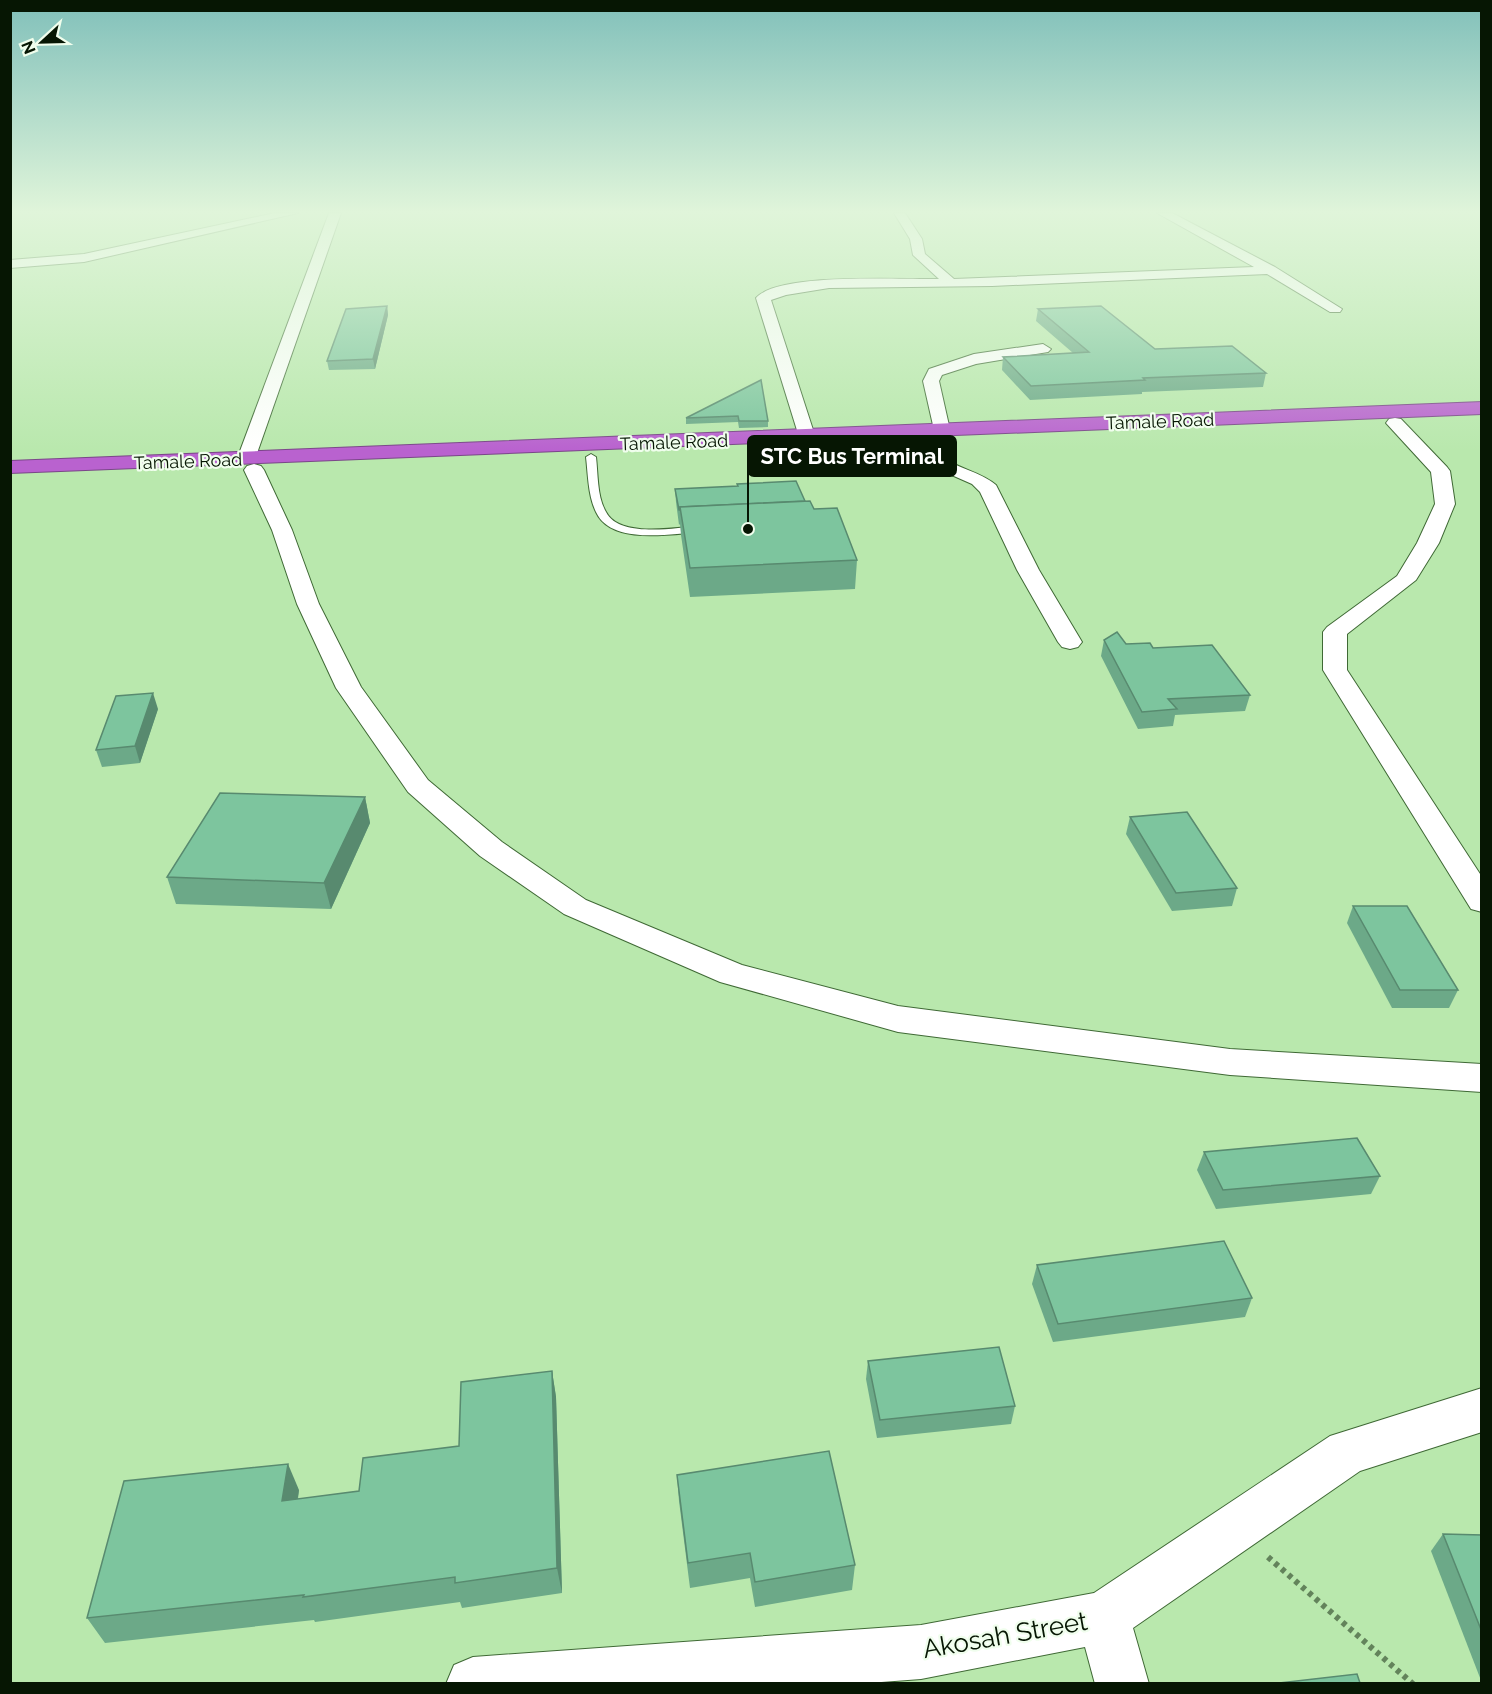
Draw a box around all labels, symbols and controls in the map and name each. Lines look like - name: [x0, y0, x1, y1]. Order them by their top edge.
- north arrow: [12, 12, 72, 72]
- text: N: [17, 38, 40, 57]
- street label: Tamale Road: [1105, 409, 1215, 433]
- street label: Tamale Road: [619, 430, 729, 454]
- callout: STC Bus Terminal: [748, 436, 956, 476]
- text: STC Bus Terminal: [760, 443, 945, 469]
- street label: Tamale Road: [133, 449, 243, 473]
- street label: Akosah Street: [920, 1606, 1090, 1664]

